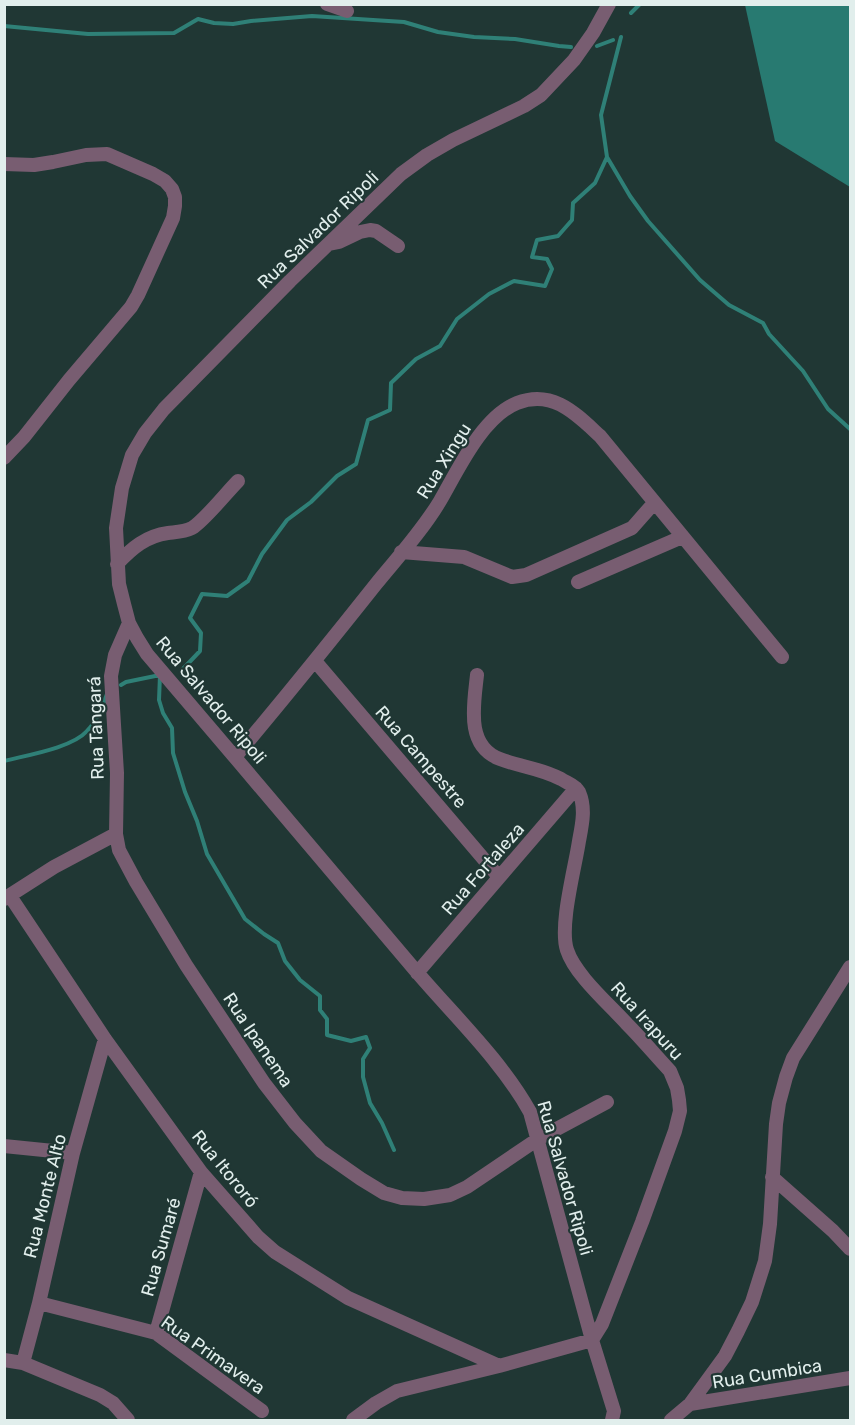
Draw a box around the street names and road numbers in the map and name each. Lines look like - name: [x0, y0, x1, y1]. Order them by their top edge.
- street label: Rua Salvador Ripoli: [253, 167, 383, 293]
- street label: Rua Xingu: [412, 419, 476, 503]
- street label: Rua Salvador Ripoli: [151, 632, 271, 768]
- street label: Rua Tangará: [83, 676, 109, 780]
- street label: Rua Campestre: [370, 701, 472, 813]
- street label: Rua Fortaleza: [437, 818, 529, 920]
- street label: Rua Irapuru: [606, 977, 688, 1065]
- street label: Rua Ipanema: [218, 988, 298, 1092]
- street label: Rua Salvador Ripoli: [532, 1098, 598, 1258]
- street label: Rua Itororó: [187, 1126, 263, 1212]
- street label: Rua Monte Alto: [19, 1132, 71, 1260]
- street label: Rua Sumaré: [136, 1195, 186, 1299]
- street label: Rua Primavera: [157, 1311, 269, 1399]
- street label: Rua Cumbica: [711, 1354, 823, 1394]

